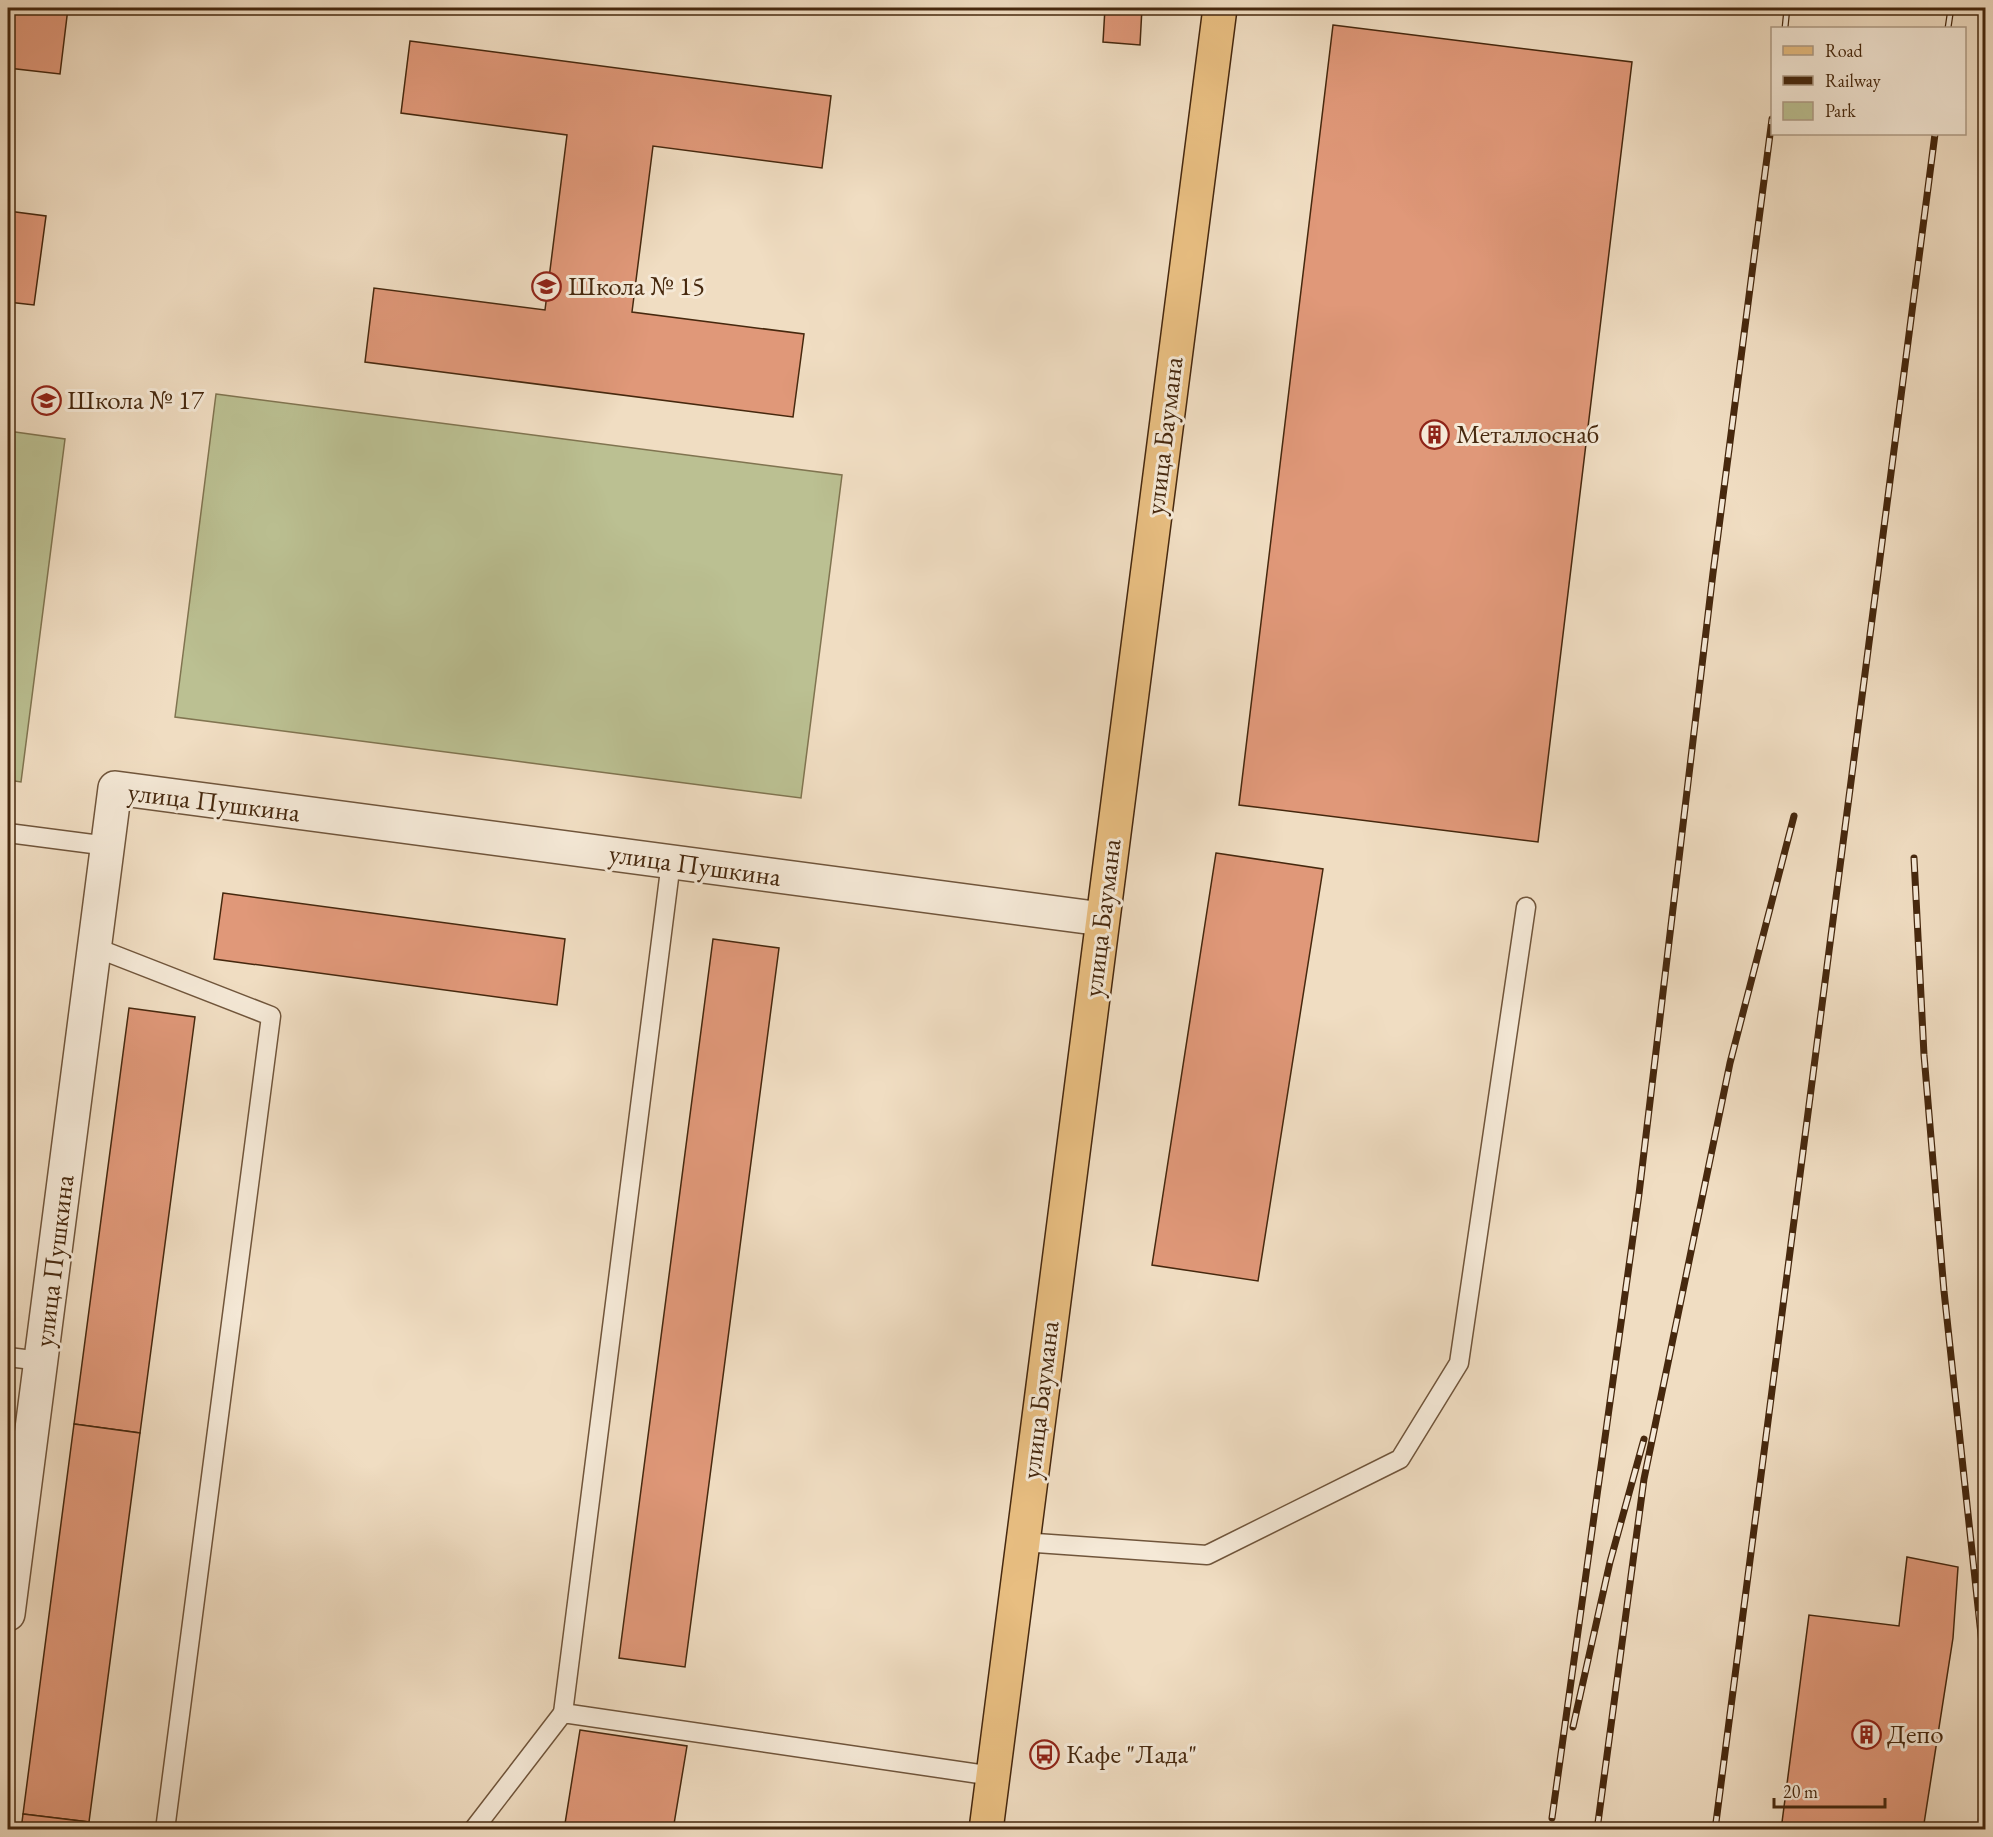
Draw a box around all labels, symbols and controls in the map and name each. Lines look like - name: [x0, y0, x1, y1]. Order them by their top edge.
- legend: [1771, 27, 1966, 135]
- text: Road: [1825, 39, 1864, 62]
- text: Railway: [1825, 69, 1881, 92]
- text: Park: [1825, 99, 1856, 122]
- place label: Школа № 15: [568, 268, 705, 303]
- school or university icon: Школа № 15: [531, 270, 563, 302]
- street label: улица Баумана: [1136, 355, 1191, 517]
- place label: Школа № 17: [67, 382, 205, 417]
- school or university icon: Школа № 17: [30, 384, 62, 416]
- place label: Металлоснаб: [1456, 416, 1599, 451]
- building icon: Металлоснаб: [1419, 418, 1451, 450]
- street label: улица Пушкина: [126, 774, 302, 829]
- street label: улица Пушкина: [607, 835, 784, 894]
- street label: улица Баумана: [1074, 837, 1129, 999]
- street label: улица Пушкина: [26, 1173, 81, 1349]
- street label: улица Баумана: [1012, 1319, 1067, 1481]
- place label: Депо: [1887, 1716, 1944, 1751]
- building icon: Депо: [1850, 1718, 1882, 1750]
- place label: Кафе "Лада": [1066, 1736, 1197, 1771]
- bus stop icon: Кафе "Лада": [1029, 1738, 1061, 1770]
- scale bar: [1774, 1771, 1885, 1809]
- text: 20 m: [1783, 1780, 1818, 1803]

